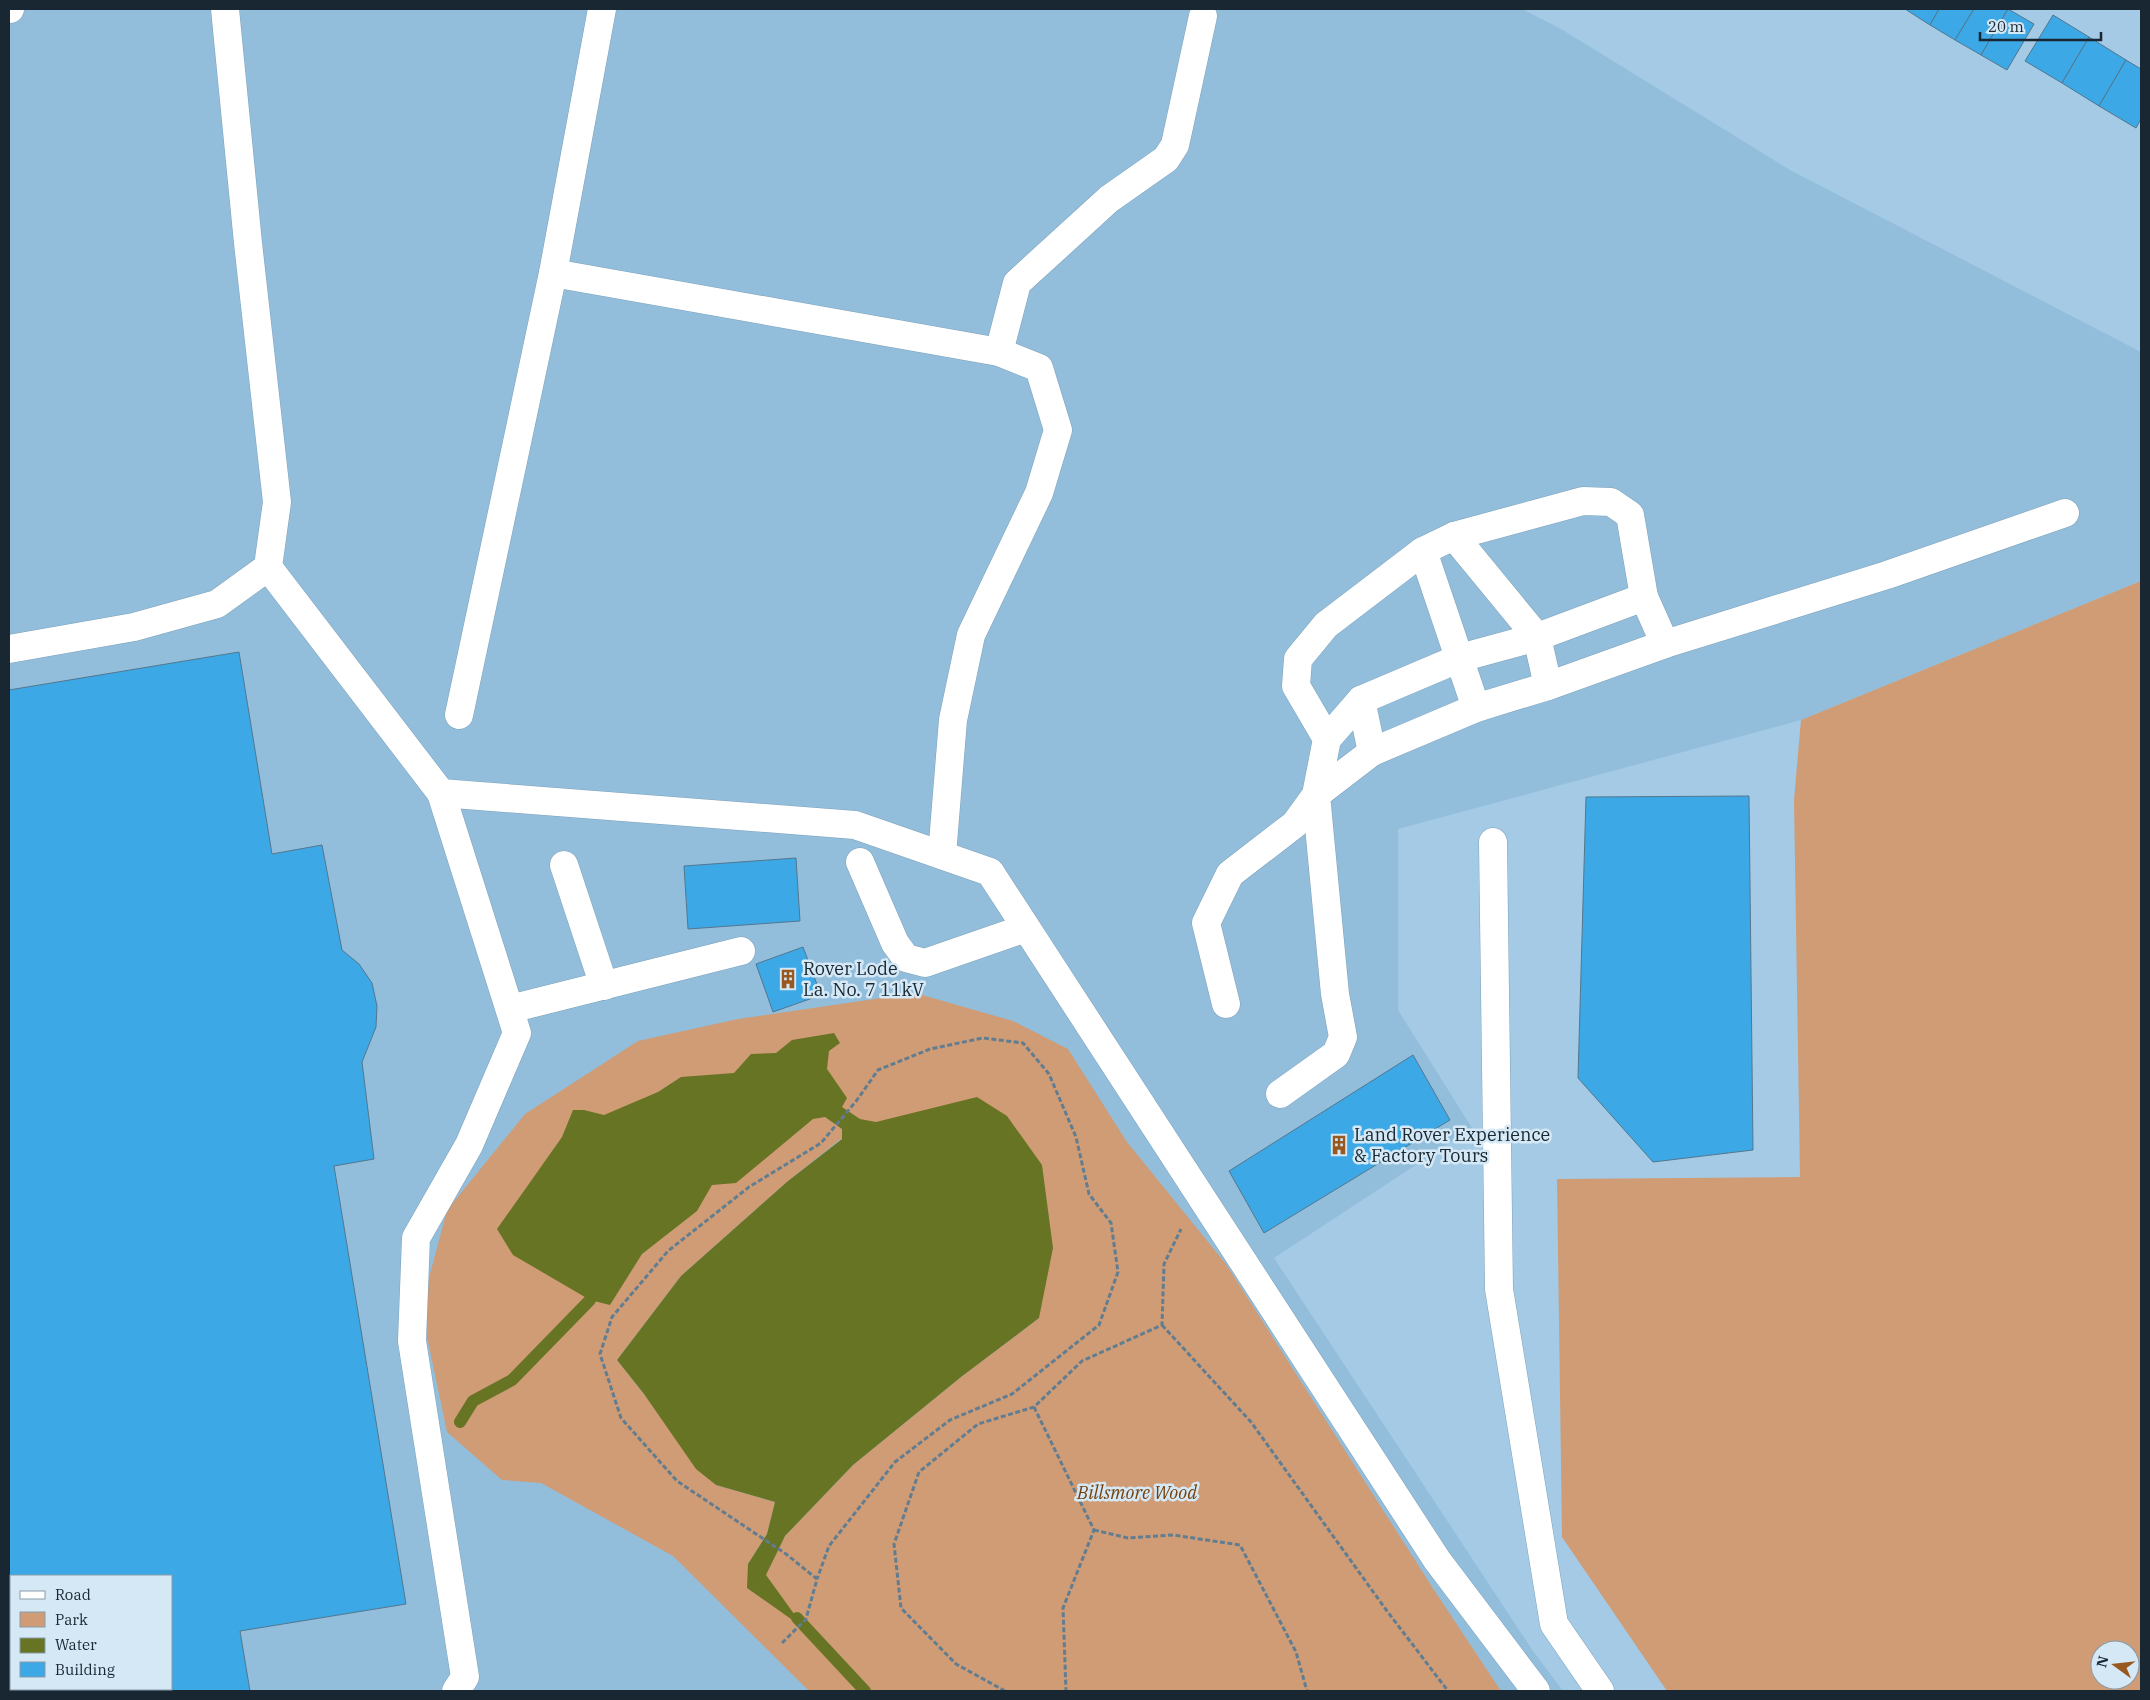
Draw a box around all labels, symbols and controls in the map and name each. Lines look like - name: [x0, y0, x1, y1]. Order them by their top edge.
- scale bar: [1980, 10, 2101, 42]
- text: 20 m: [1988, 17, 2024, 36]
- place label: Rover Lode La. No. 7 11kV: [803, 957, 924, 1001]
- building icon: Rover Lode La. No. 7 11kV: [777, 968, 799, 990]
- place label: Land Rover Experience & Factory Tours: [1354, 1123, 1550, 1167]
- building icon: Land Rover Experience & Factory Tours: [1328, 1134, 1350, 1156]
- park label: Billsmore Wood: [1076, 1481, 1197, 1504]
- legend: [10, 1575, 172, 1690]
- text: Road: [55, 1585, 91, 1604]
- text: Park: [55, 1610, 88, 1629]
- text: Water: [55, 1635, 97, 1654]
- north arrow: [2090, 1640, 2140, 1690]
- text: N: [2092, 1654, 2113, 1669]
- text: Building: [55, 1660, 115, 1679]

